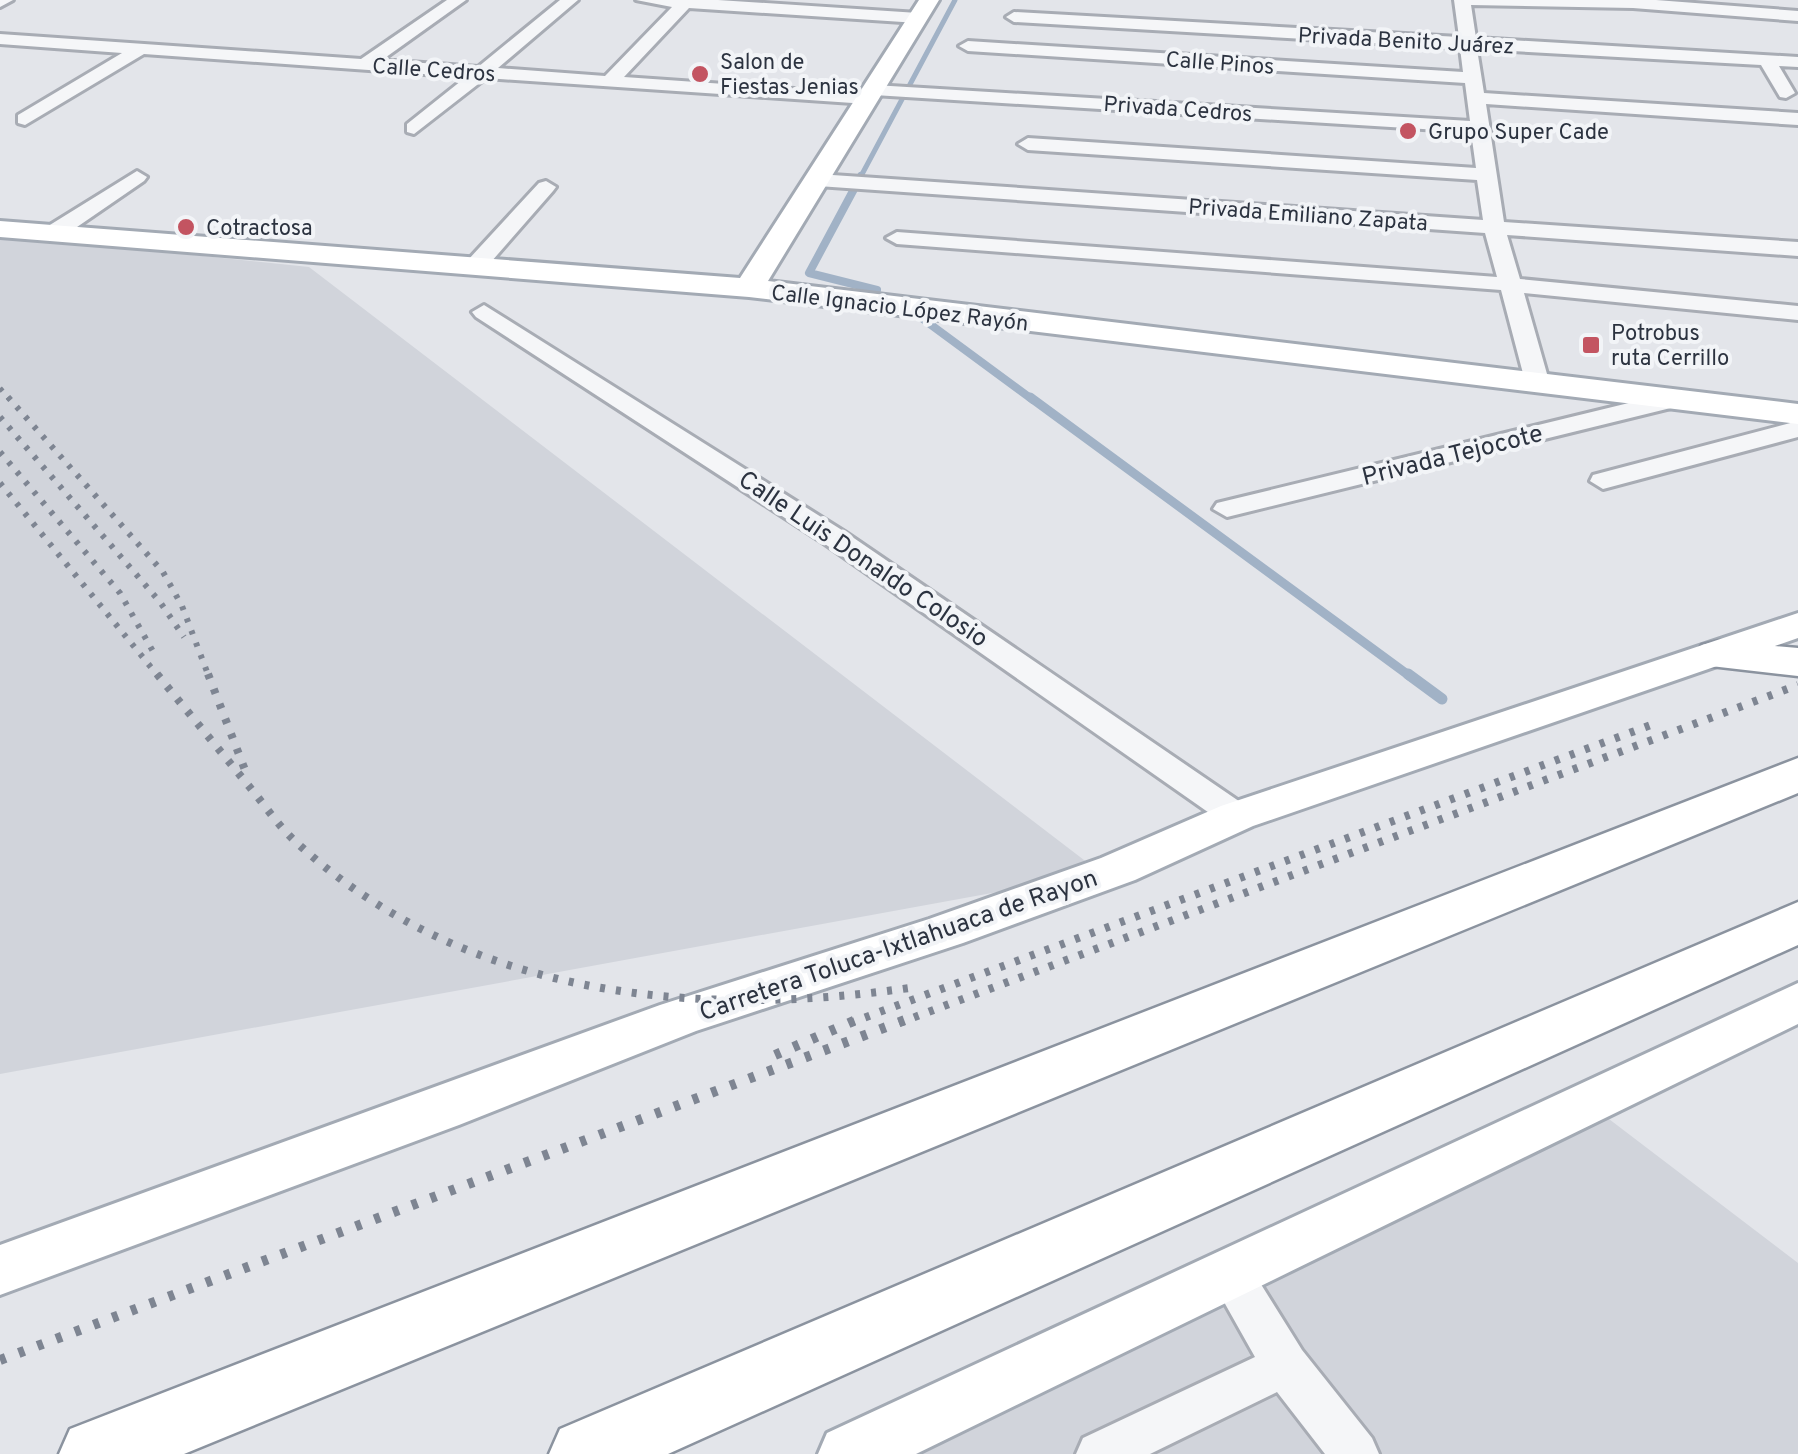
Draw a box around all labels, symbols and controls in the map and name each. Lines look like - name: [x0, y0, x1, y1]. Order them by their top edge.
- street label: Privada Benito Juárez: [1297, 23, 1515, 62]
- street label: Calle Pinos: [1165, 47, 1275, 82]
- place label: Salon de Fiestas Jenias: [720, 50, 859, 102]
- street label: Calle Cedros: [371, 54, 496, 89]
- marker: Salon de Fiestas Jenias: [689, 63, 711, 85]
- street label: Privada Cedros: [1103, 92, 1253, 129]
- marker: Grupo Super Cade: [1397, 120, 1419, 142]
- place label: Grupo Super Cade: [1428, 120, 1609, 147]
- street label: Privada Emiliano Zapata: [1187, 195, 1429, 238]
- marker: Cotractosa: [175, 216, 197, 238]
- place label: Cotractosa: [206, 216, 312, 243]
- street label: Calle Ignacio López Rayón: [770, 280, 1030, 339]
- place label: Potrobus ruta Cerrillo: [1611, 321, 1729, 373]
- marker: Potrobus ruta Cerrillo: [1580, 334, 1602, 356]
- street label: Privada Tejocote: [1359, 419, 1546, 495]
- street label: Calle Luis Donaldo Colosio: [731, 465, 993, 656]
- street label: Carretera Toluca-Ixtlahuaca de Rayon: [696, 864, 1102, 1030]

